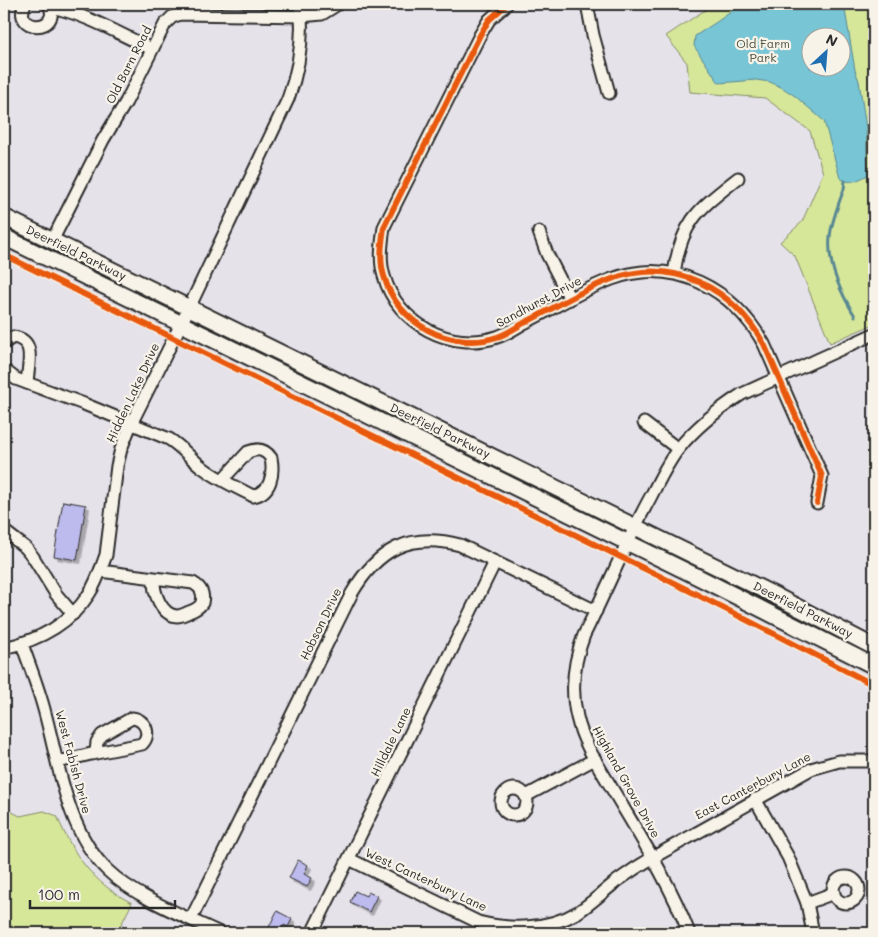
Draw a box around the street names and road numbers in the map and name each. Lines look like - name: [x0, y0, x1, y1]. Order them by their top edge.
- street label: Old Barn Road: [102, 23, 155, 106]
- street label: Deerfield Parkway: [24, 221, 129, 283]
- street label: Sandhurst Drive: [493, 272, 584, 330]
- street label: Hidden Lake Drive: [102, 340, 162, 445]
- street label: Deerfield Parkway: [388, 399, 493, 461]
- street label: Deerfield Parkway: [751, 577, 856, 641]
- street label: Hobson Drive: [296, 585, 344, 662]
- street label: Hilldale Lane: [366, 704, 414, 779]
- street label: West Fabish Drive: [52, 708, 95, 815]
- street label: Highland Grove Drive: [589, 723, 664, 840]
- street label: East Canterbury Lane: [692, 748, 813, 822]
- street label: West Canterbury Lane: [363, 844, 490, 914]

